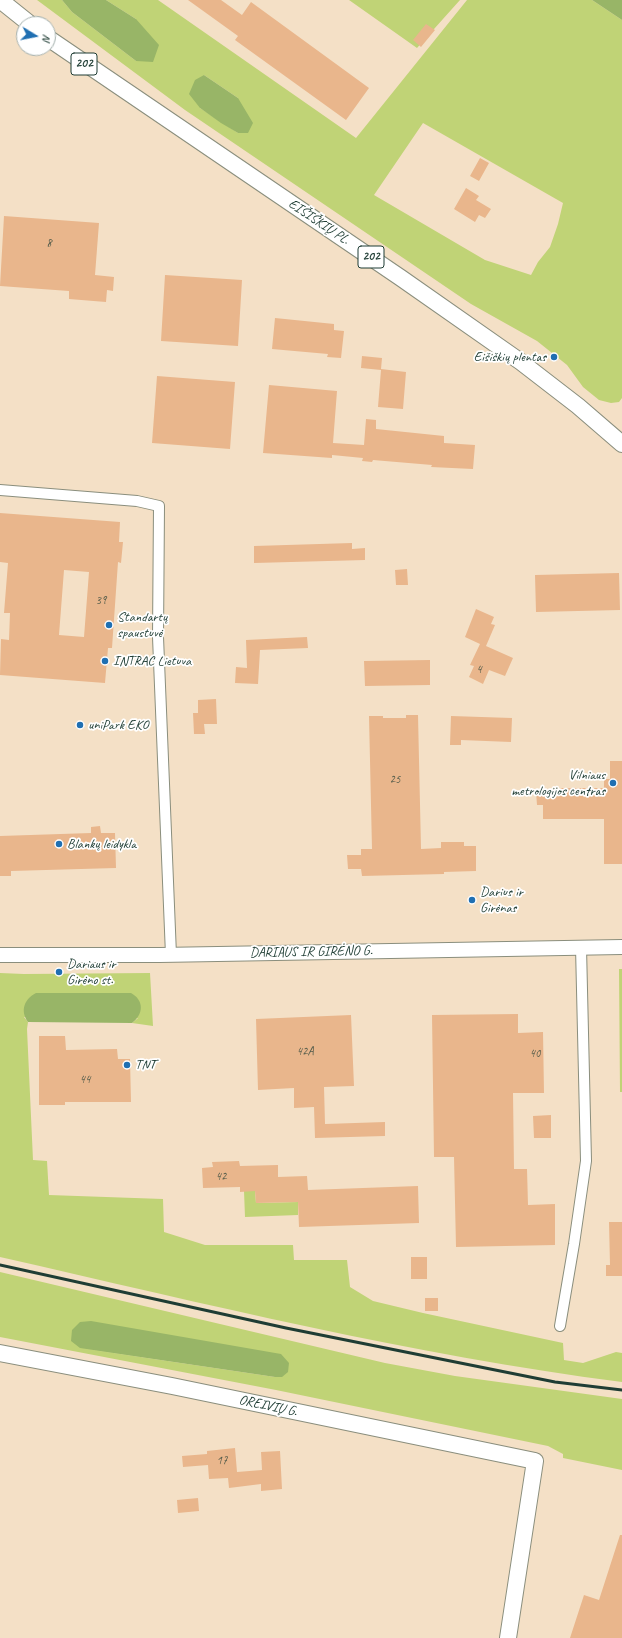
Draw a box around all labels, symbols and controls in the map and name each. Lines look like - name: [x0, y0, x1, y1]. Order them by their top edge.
- north arrow: [16, 16, 56, 56]
- text: N: [39, 33, 54, 42]
- road number: 202: [71, 53, 97, 75]
- street label: EIŠIŠKIŲ PL.: [285, 195, 353, 249]
- house number: 8: [46, 237, 52, 251]
- road number: 202: [358, 246, 384, 268]
- place label: Eišiškių plentas: [474, 349, 546, 365]
- marker: Eišiškių plentas: [549, 352, 559, 362]
- house number: 39: [96, 594, 106, 608]
- place label: Standartų spaustuvė: [117, 609, 167, 642]
- marker: Standartų spaustuvė: [104, 620, 114, 630]
- place label: INTRAC Lietuva: [113, 653, 191, 669]
- marker: INTRAC Lietuva: [100, 656, 110, 666]
- house number: 4: [476, 663, 482, 677]
- place label: uniPark EKO: [88, 717, 148, 733]
- marker: uniPark EKO: [75, 720, 85, 730]
- place label: Vilniaus metrologijos centras: [511, 767, 605, 800]
- house number: 25: [390, 773, 400, 787]
- marker: Vilniaus metrologijos centras: [608, 778, 618, 788]
- place label: Blankų leidykla: [67, 836, 136, 852]
- marker: Blankų leidykla: [54, 839, 64, 849]
- place label: Darius ir Girėnas: [480, 884, 523, 916]
- marker: Darius ir Girėnas: [467, 895, 477, 905]
- street label: DARIAUS IR GIRĖNO G.: [250, 943, 372, 961]
- place label: Dariaus ir Girėno st.: [67, 956, 116, 988]
- marker: Dariaus ir Girėno st.: [54, 967, 64, 977]
- house number: 42A: [297, 1045, 313, 1059]
- house number: 40: [530, 1047, 540, 1061]
- place label: TNT: [135, 1057, 156, 1073]
- marker: TNT: [122, 1060, 132, 1070]
- house number: 44: [80, 1073, 90, 1087]
- house number: 42: [216, 1170, 226, 1184]
- street label: OREIVIŲ G.: [237, 1392, 299, 1420]
- house number: 17: [217, 1454, 227, 1468]

